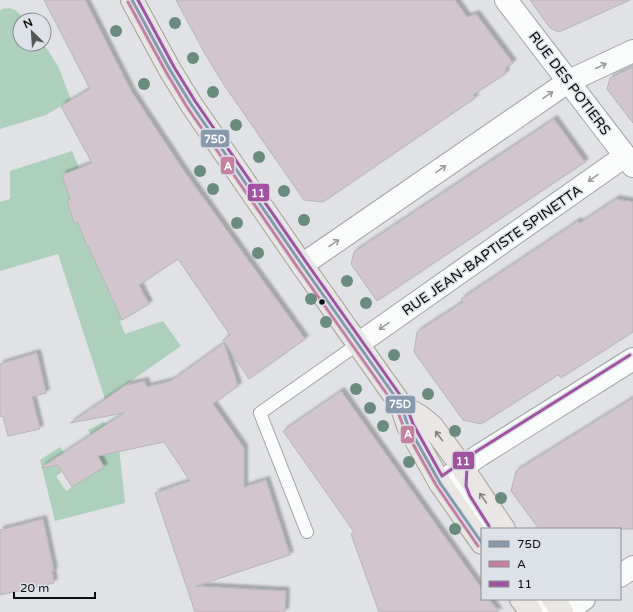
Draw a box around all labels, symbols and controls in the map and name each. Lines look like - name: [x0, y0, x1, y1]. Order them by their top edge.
- north arrow: [12, 12, 52, 52]
- text: N: [21, 16, 35, 31]
- street label: RUE DES POTIERS: [525, 28, 614, 139]
- one-way arrow: [595, 62, 607, 69]
- one-way arrow: [543, 91, 554, 99]
- line badge: 75D: [200, 129, 230, 148]
- text: 75D: [204, 133, 226, 146]
- line badge: A: [220, 156, 235, 175]
- text: A: [224, 160, 232, 173]
- one-way arrow: [436, 165, 447, 173]
- one-way arrow: [588, 174, 599, 182]
- street label: RUE JEAN-BAPTISTE SPINETTA: [399, 181, 586, 319]
- line badge: 11: [247, 183, 270, 202]
- text: 11: [251, 187, 265, 200]
- one-way arrow: [328, 239, 339, 247]
- unlabelled marker: [317, 297, 327, 307]
- one-way arrow: [378, 322, 389, 330]
- line badge: 75D: [385, 395, 416, 414]
- text: 75D: [389, 398, 411, 411]
- line badge: A: [400, 425, 415, 444]
- text: A: [404, 428, 412, 441]
- one-way arrow: [434, 431, 443, 442]
- line badge: 11: [452, 451, 475, 470]
- text: 11: [456, 455, 470, 468]
- one-way arrow: [479, 493, 487, 504]
- legend: [481, 528, 621, 600]
- text: 75D: [517, 537, 541, 551]
- text: A: [517, 557, 526, 571]
- scale bar: [14, 574, 95, 600]
- text: 11: [517, 577, 532, 591]
- text: 20 m: [20, 581, 49, 595]

